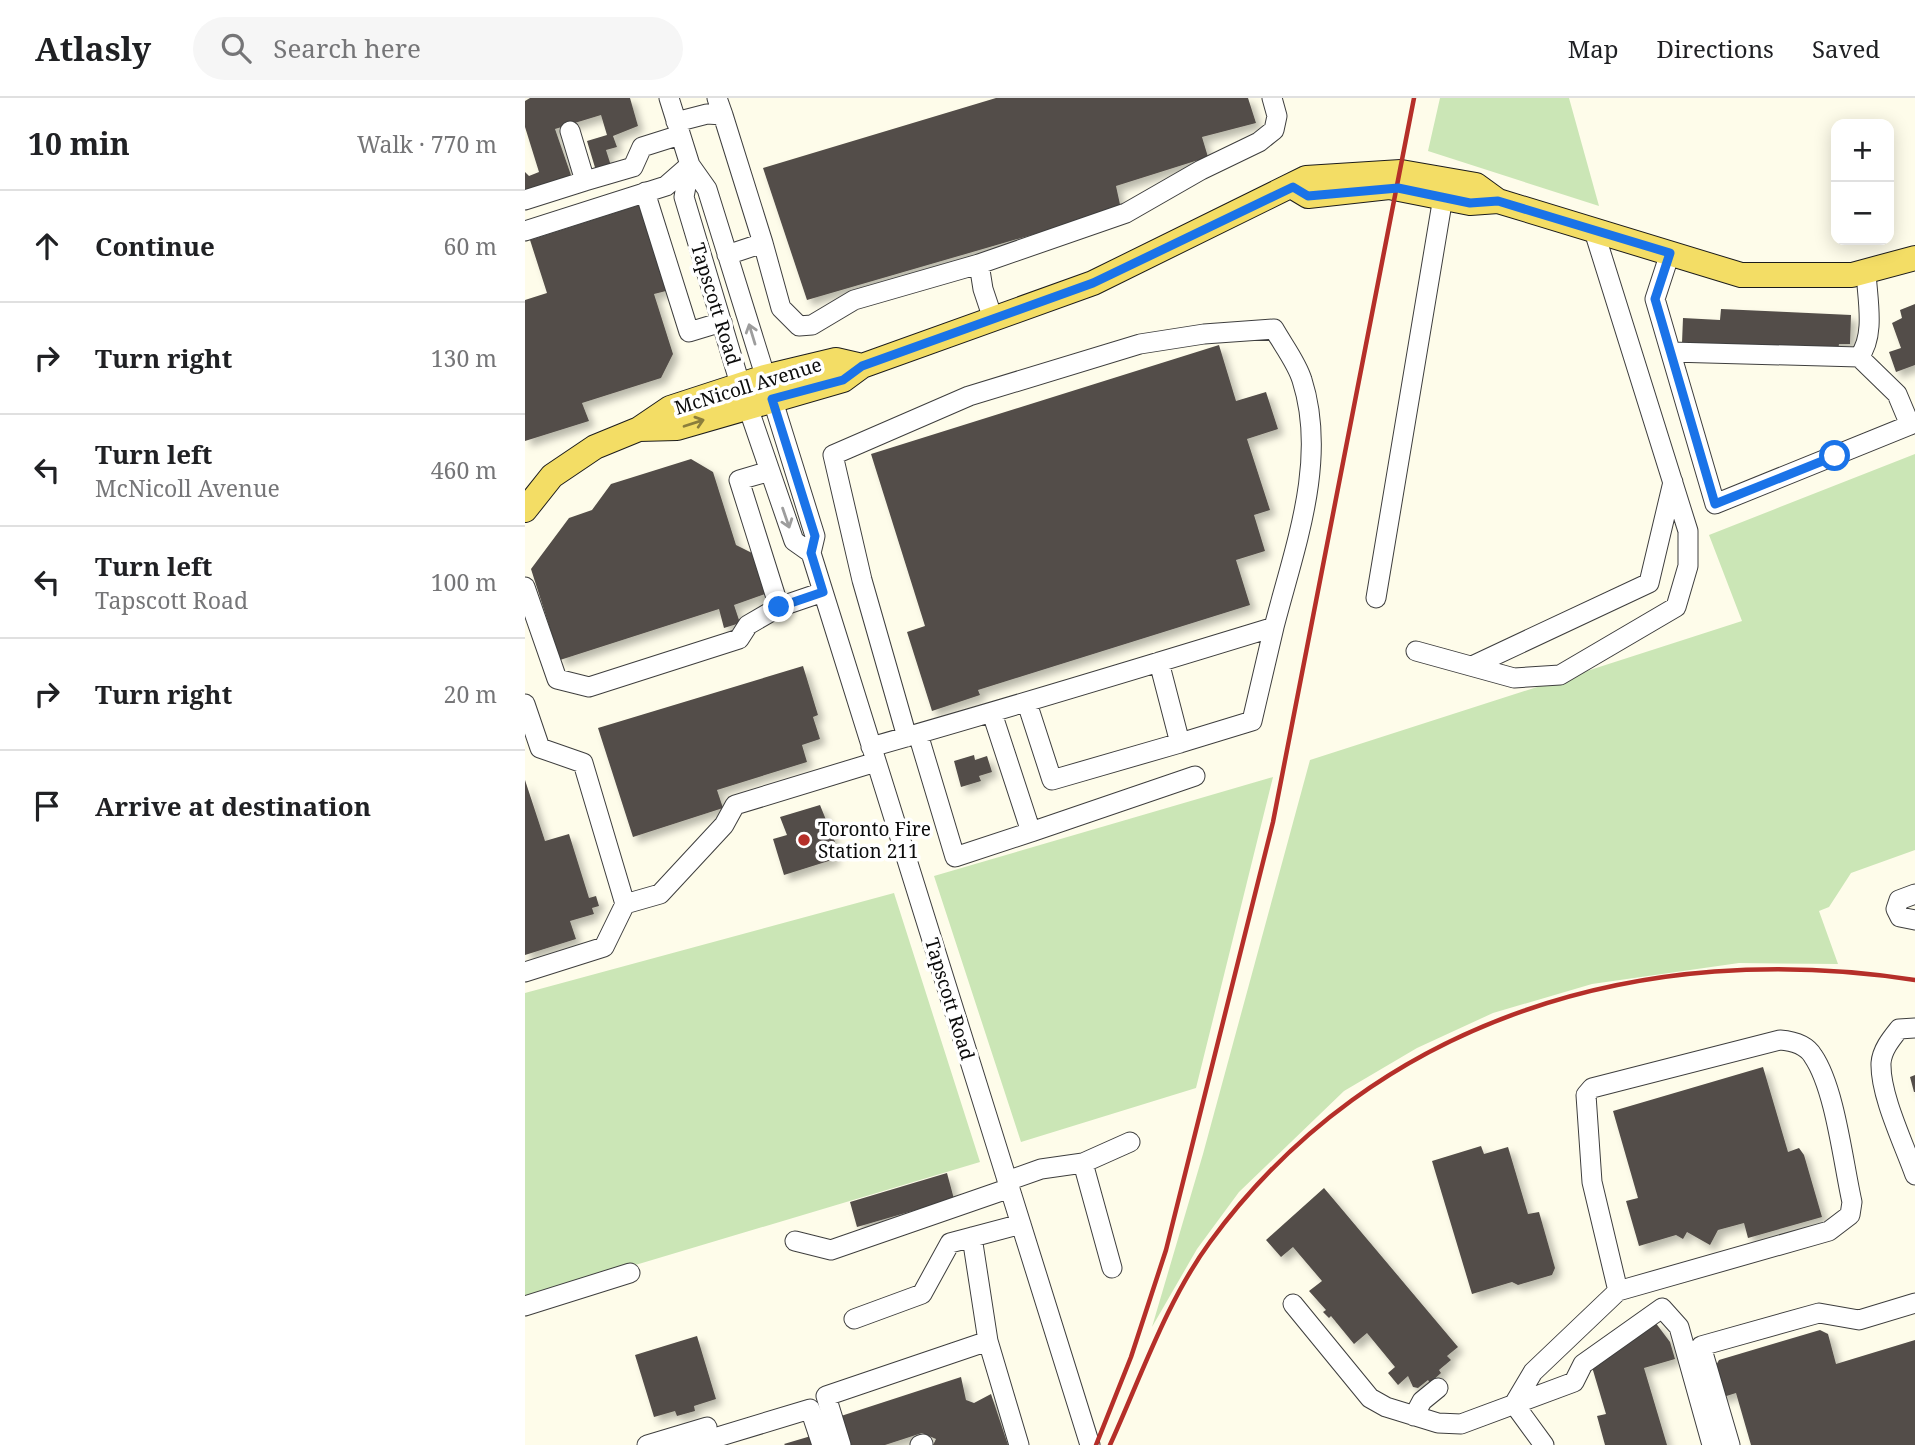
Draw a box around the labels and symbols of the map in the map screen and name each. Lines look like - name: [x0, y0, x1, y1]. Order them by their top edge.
- street label: Tapscott Road: [685, 240, 747, 369]
- one-way arrow: [744, 323, 757, 345]
- street label: McNicoll Avenue: [671, 351, 825, 421]
- one-way arrow: [683, 416, 705, 429]
- route start: [1819, 440, 1850, 471]
- one-way arrow: [781, 507, 793, 529]
- route end: [763, 591, 794, 622]
- place label: Toronto Fire Station 211: [818, 816, 931, 864]
- marker: Toronto Fire Station 211: [796, 832, 812, 848]
- street label: Tapscott Road: [919, 935, 981, 1064]

